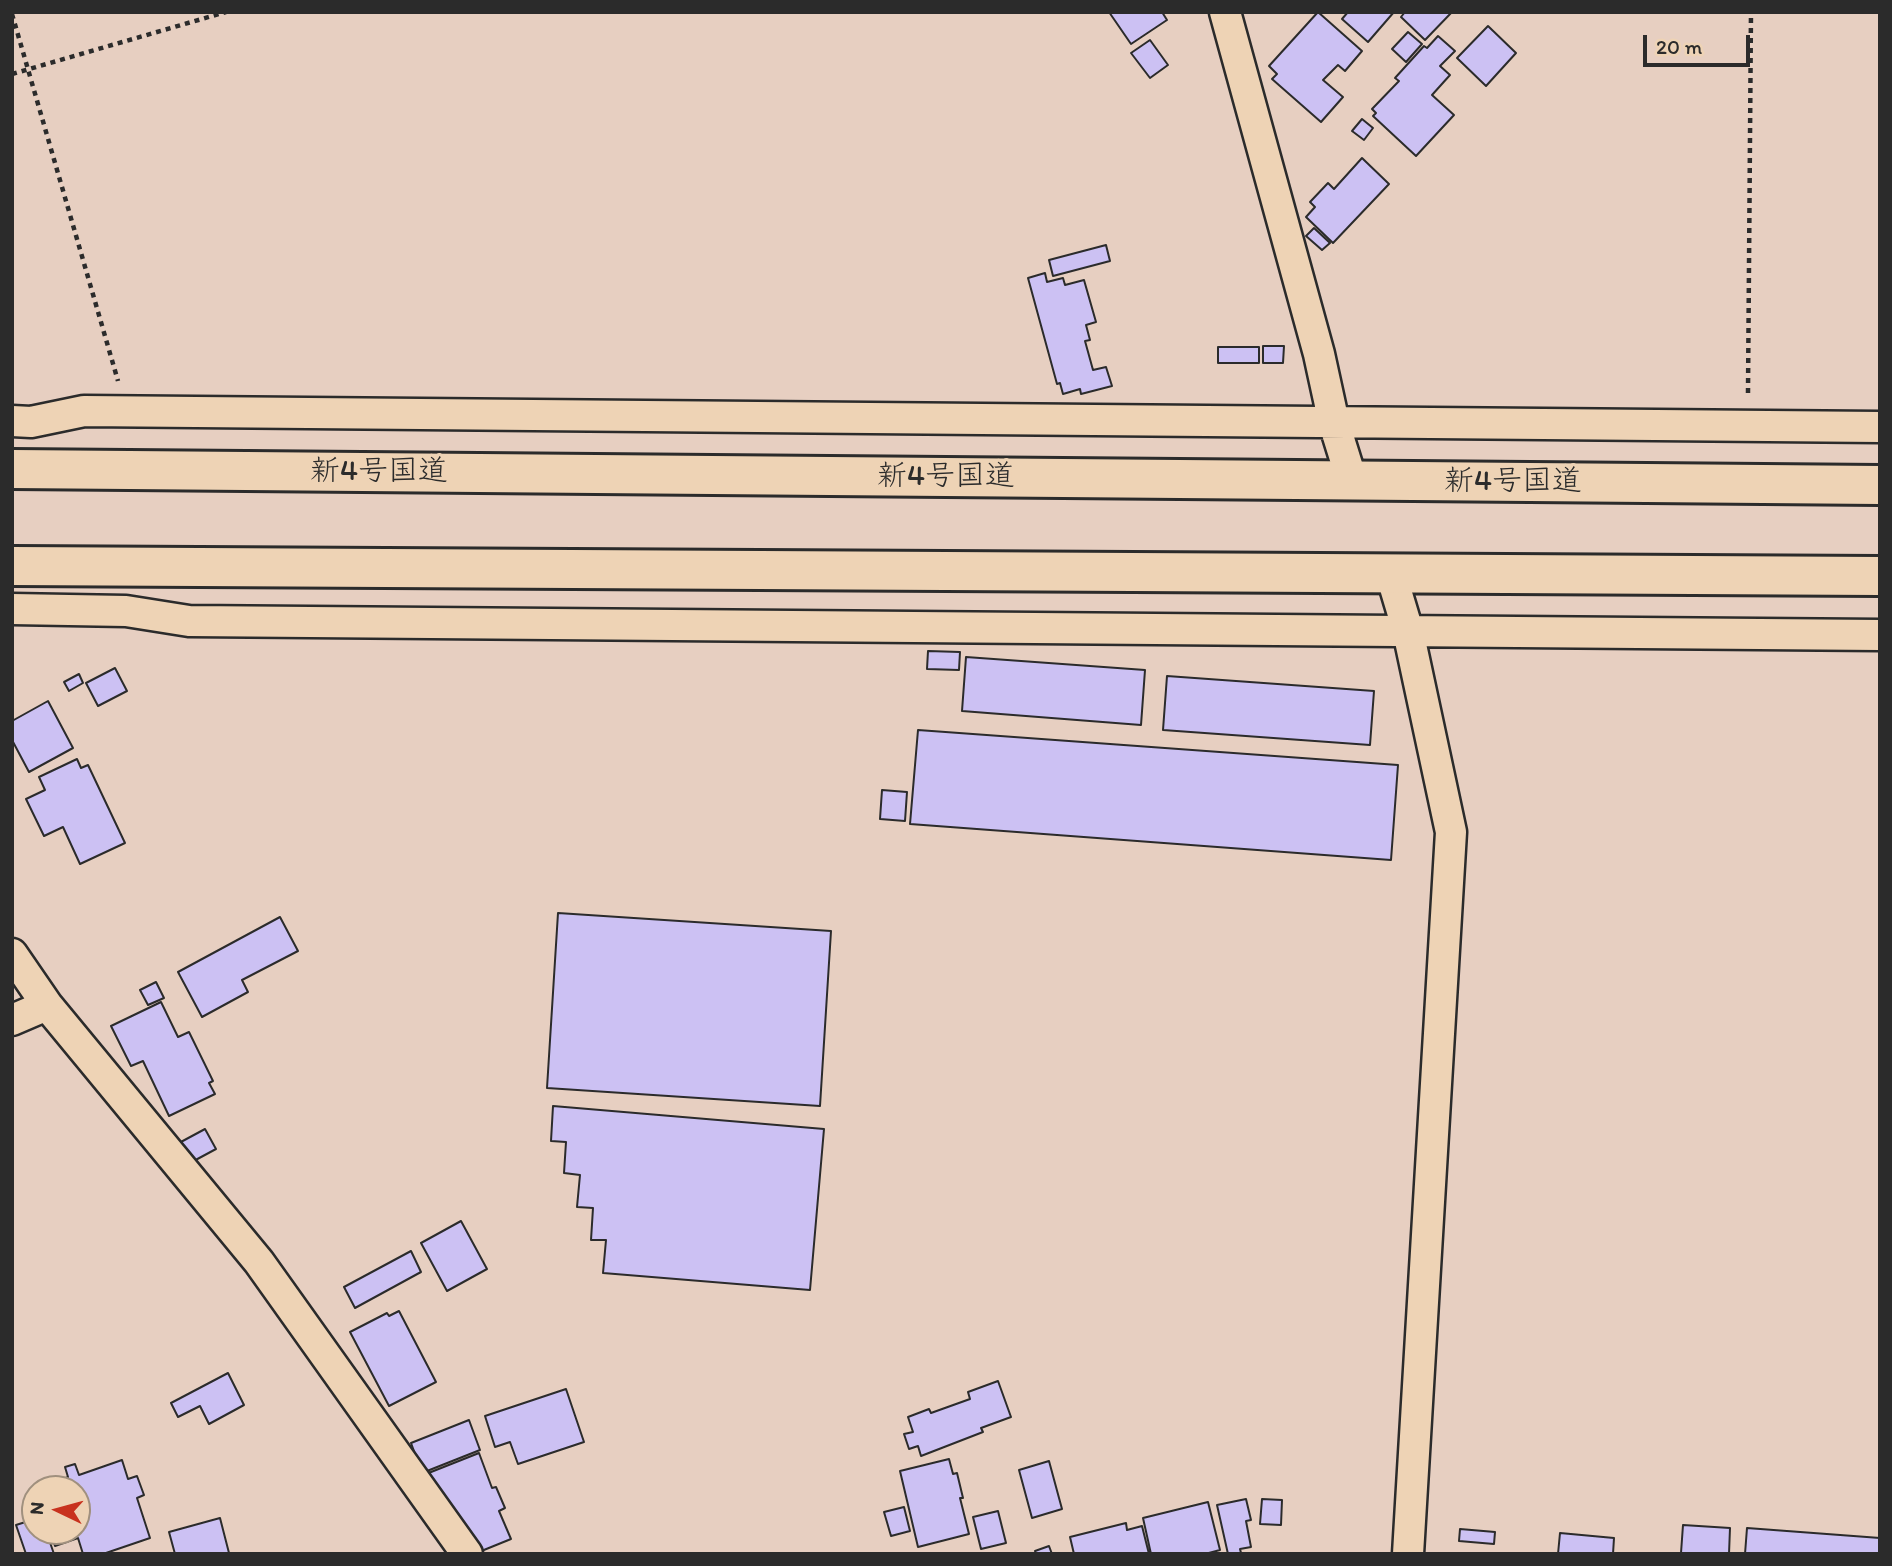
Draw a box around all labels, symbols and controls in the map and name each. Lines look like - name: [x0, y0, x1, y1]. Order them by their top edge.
- scale bar: [1647, 21, 1754, 65]
- text: 20 m: [1656, 34, 1702, 59]
- street label: 新4号国道: [310, 454, 448, 490]
- street label: 新4号国道: [877, 459, 1015, 495]
- street label: 新4号国道: [1444, 464, 1582, 500]
- north arrow: [21, 1475, 91, 1545]
- text: N: [25, 1501, 49, 1516]

